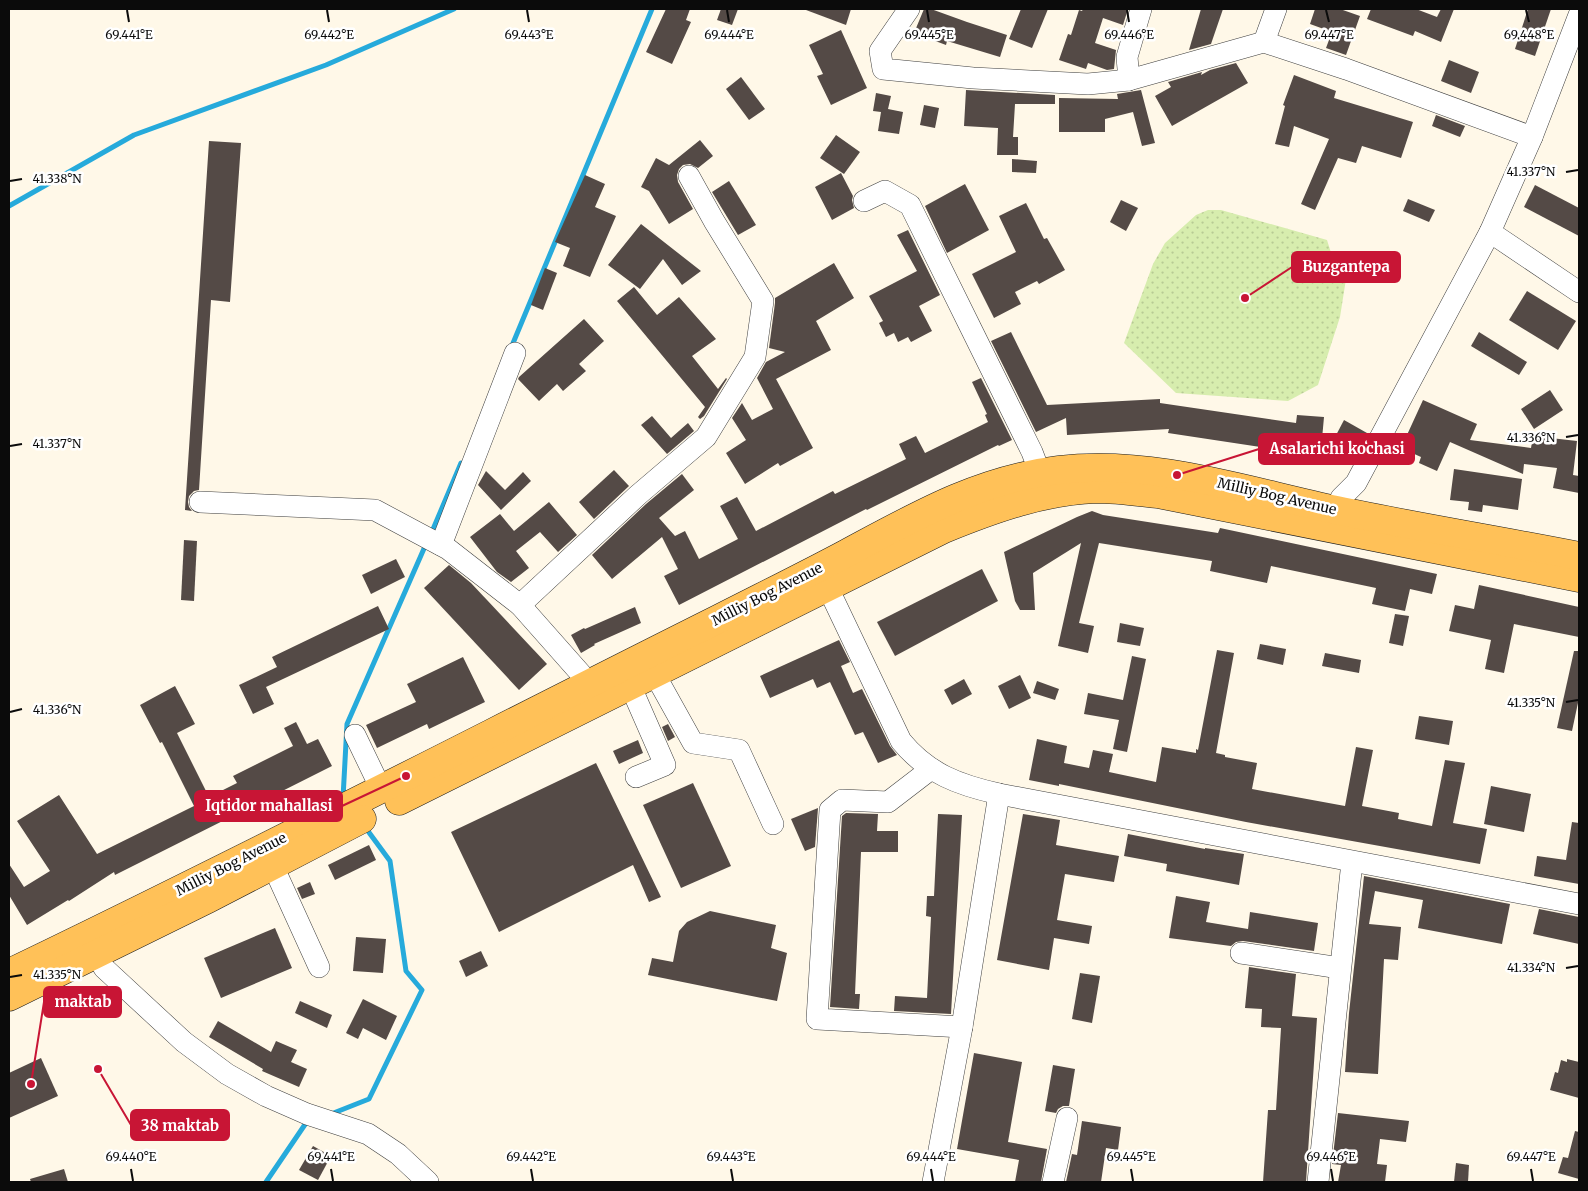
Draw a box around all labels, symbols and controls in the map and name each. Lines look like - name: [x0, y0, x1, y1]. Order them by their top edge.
- text: 69.441°E: [105, 27, 153, 42]
- text: 69.442°E: [304, 27, 354, 42]
- text: 69.443°E: [505, 27, 554, 42]
- text: 69.444°E: [704, 27, 754, 42]
- text: 69.445°E: [904, 27, 954, 42]
- text: 69.446°E: [1104, 27, 1154, 42]
- text: 69.447°E: [1304, 27, 1354, 42]
- text: 69.448°E: [1504, 27, 1555, 42]
- text: 41.337°N: [1507, 164, 1556, 179]
- text: 41.338°N: [32, 171, 82, 186]
- callout: Buzgantepa: [1292, 252, 1400, 282]
- text: Buzgantepa: [1302, 257, 1390, 276]
- text: 41.336°N: [1507, 430, 1556, 445]
- callout: Asalarichi koʻchasi: [1259, 434, 1414, 464]
- text: 41.337°N: [33, 436, 82, 451]
- text: Asalarichi koʻchasi: [1268, 439, 1405, 458]
- street label: Milliy Bog Avenue: [1216, 474, 1338, 518]
- street label: Milliy Bog Avenue: [709, 558, 825, 630]
- text: 41.335°N: [1507, 695, 1556, 710]
- text: 41.336°N: [33, 702, 82, 717]
- callout: Iqtidor mahallasi: [195, 791, 342, 821]
- text: Iqtidor mahallasi: [205, 796, 333, 815]
- street label: Milliy Bog Avenue: [173, 828, 289, 900]
- text: 41.334°N: [1507, 960, 1556, 975]
- text: 41.335°N: [33, 967, 82, 982]
- callout: maktab: [44, 987, 121, 1017]
- text: maktab: [55, 992, 111, 1011]
- callout: 38 maktab: [131, 1110, 229, 1140]
- text: 38 maktab: [141, 1116, 219, 1135]
- text: 69.440°E: [106, 1149, 157, 1164]
- text: 69.441°E: [307, 1149, 355, 1164]
- text: 69.442°E: [506, 1149, 556, 1164]
- text: 69.443°E: [707, 1149, 756, 1164]
- text: 69.444°E: [906, 1149, 956, 1164]
- text: 69.445°E: [1106, 1149, 1156, 1164]
- text: 69.446°E: [1306, 1149, 1356, 1164]
- text: 69.447°E: [1506, 1149, 1556, 1164]

